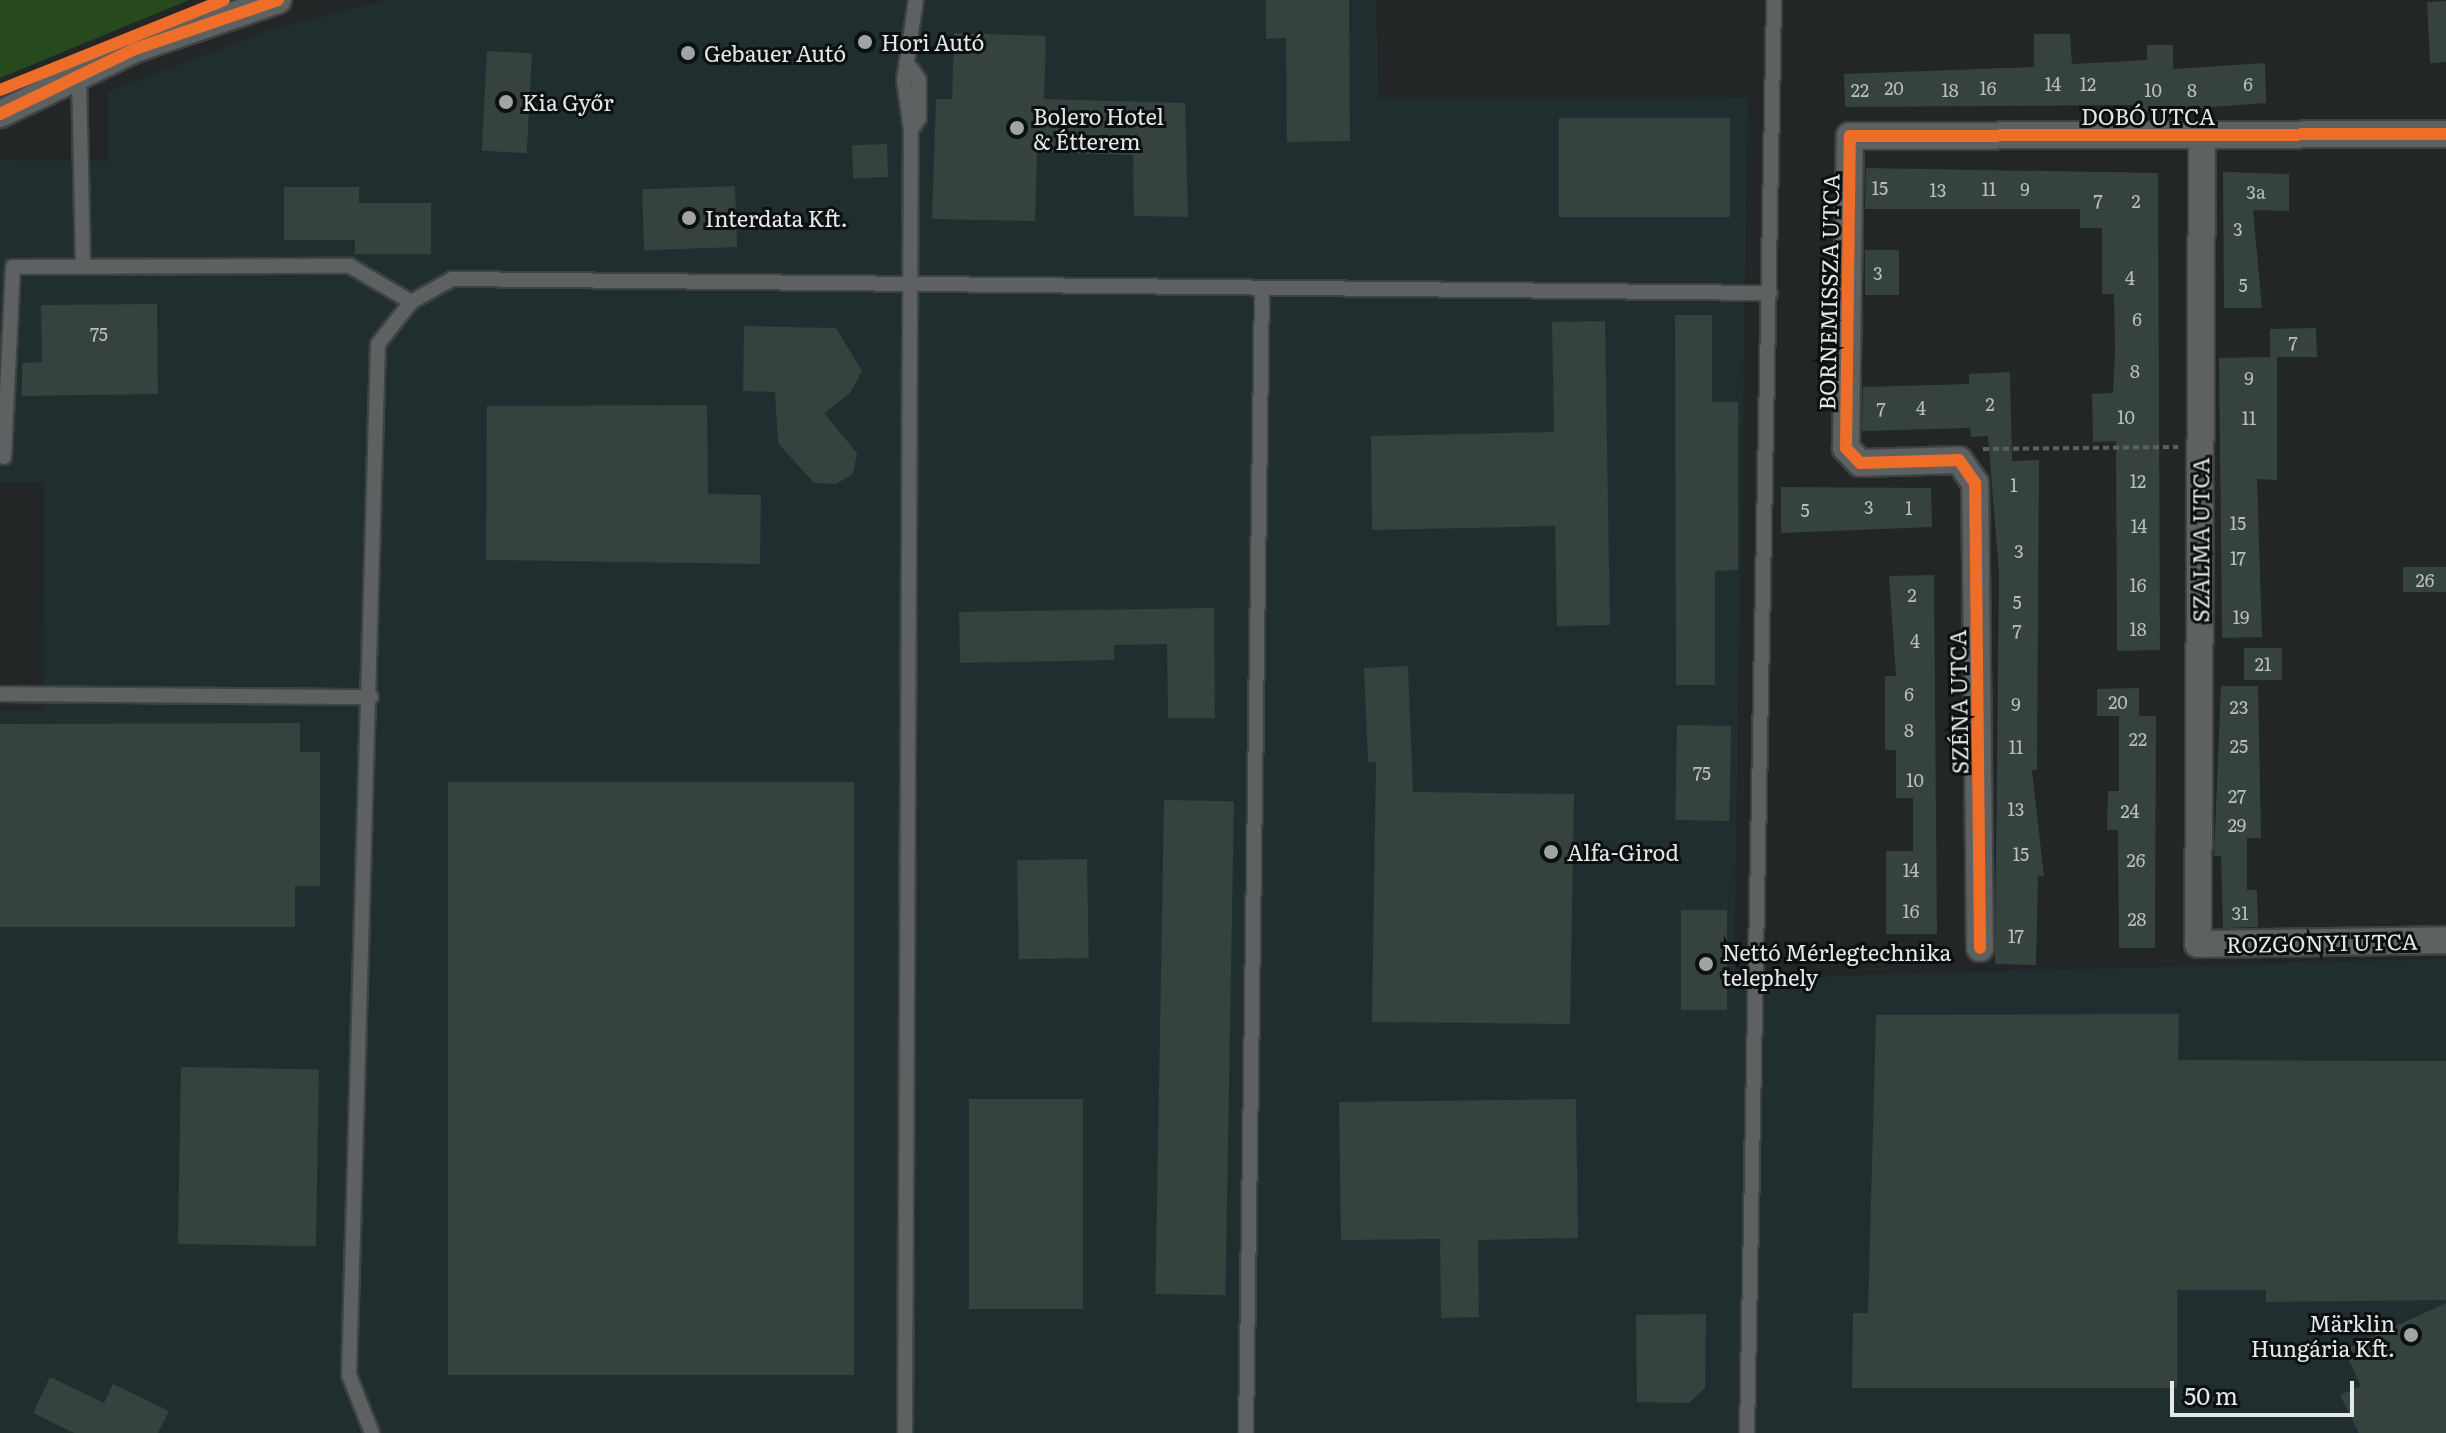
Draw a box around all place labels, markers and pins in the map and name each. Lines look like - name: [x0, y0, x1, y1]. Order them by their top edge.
- place label: Hori Autó: [881, 29, 984, 55]
- marker: Hori Autó: [856, 33, 874, 51]
- place label: Gebauer Autó: [704, 40, 846, 66]
- marker: Gebauer Autó: [679, 44, 697, 62]
- place label: Kia Győr: [522, 89, 614, 115]
- marker: Kia Győr: [497, 93, 515, 111]
- place label: Bolero Hotel & Étterem: [1033, 102, 1164, 154]
- marker: Bolero Hotel & Étterem: [1008, 119, 1026, 137]
- place label: Interdata Kft.: [705, 205, 848, 231]
- marker: Interdata Kft.: [680, 209, 698, 227]
- place label: Alfa-Girod: [1567, 839, 1679, 865]
- marker: Alfa-Girod: [1542, 843, 1560, 861]
- place label: Nettó Mérlegtechnika telephely: [1722, 938, 1951, 990]
- marker: Nettó Mérlegtechnika telephely: [1697, 955, 1715, 973]
- place label: Märklin Hungária Kft.: [2251, 1309, 2395, 1360]
- marker: Märklin Hungária Kft.: [2402, 1326, 2420, 1344]

